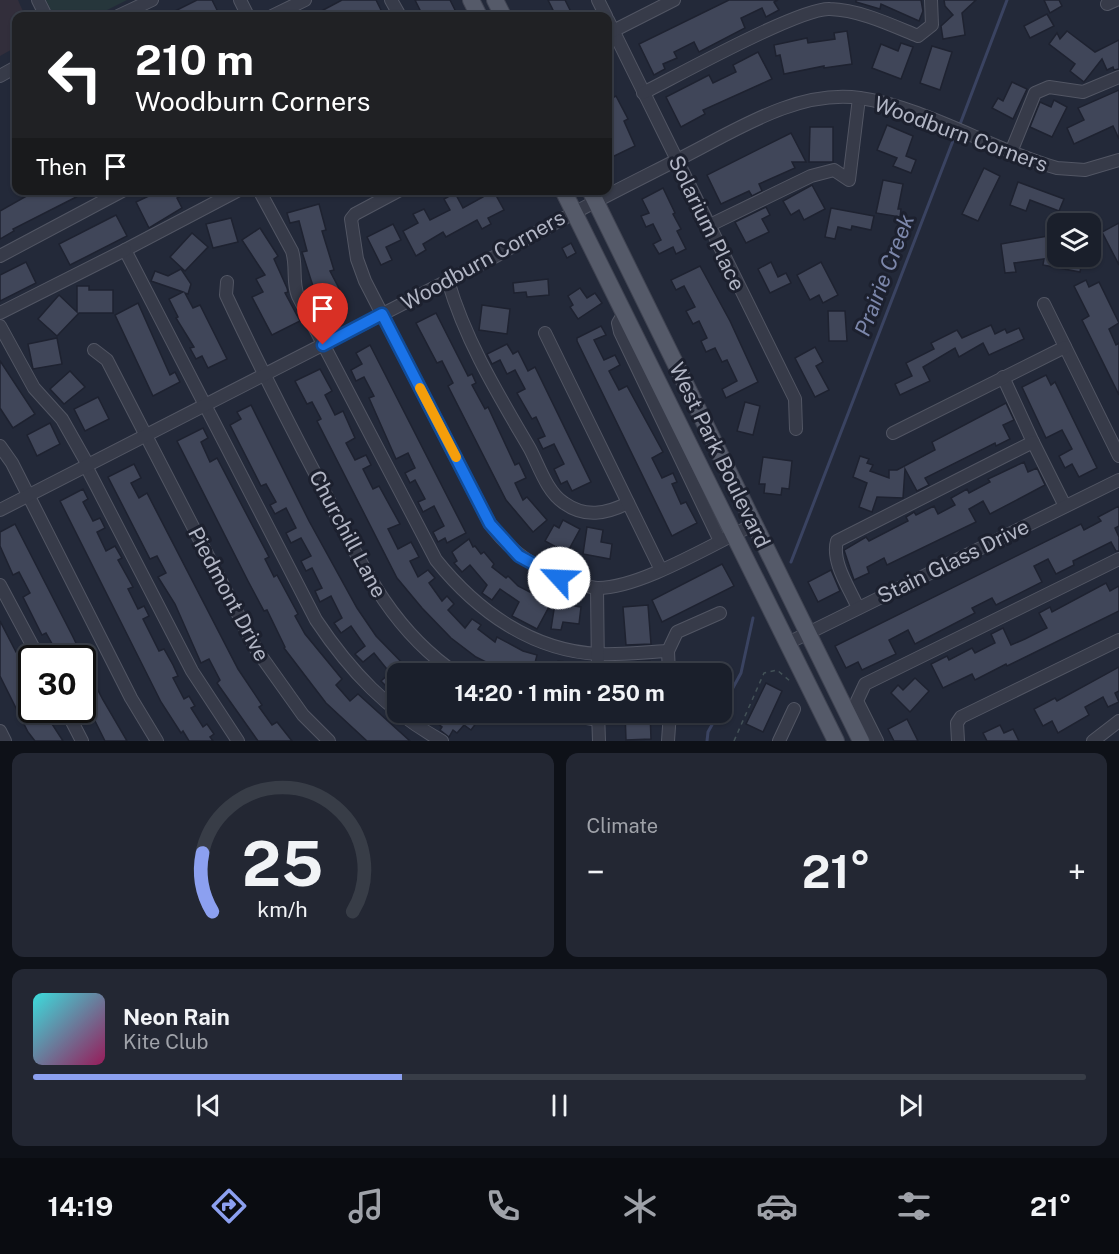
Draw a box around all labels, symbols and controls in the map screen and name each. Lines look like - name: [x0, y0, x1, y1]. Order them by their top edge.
- text: 210 m: [135, 35, 254, 84]
- icon: left: [36, 36, 114, 114]
- text: Woodburn Corners: [135, 85, 370, 117]
- street label: Woodburn Corners: [871, 91, 1051, 177]
- icon: arrive: [99, 150, 132, 183]
- street label: Solarium Place: [663, 151, 751, 295]
- text: Then: [36, 154, 87, 180]
- street label: Woodburn Corners: [397, 205, 569, 315]
- water label: Prairie Creek: [849, 210, 919, 339]
- map controls: [1047, 213, 1101, 267]
- button: layers: [1047, 213, 1101, 267]
- pin: [297, 283, 348, 345]
- icon: arrive: [306, 292, 339, 325]
- street label: West Park Boulevard: [664, 358, 776, 552]
- street label: Churchill Lane: [304, 466, 392, 602]
- street label: Stain Glass Drive: [873, 513, 1033, 609]
- street label: Piedmont Drive: [183, 523, 275, 665]
- position arrow: [527, 546, 591, 610]
- speed limit sign: 30: [18, 645, 96, 723]
- text: 14:20 · 1 min · 250 m: [454, 680, 665, 706]
- text: Climate: [587, 814, 658, 838]
- text: 25: [242, 827, 324, 900]
- text: 21°: [802, 845, 871, 898]
- text: −: [587, 853, 605, 891]
- text: +: [1068, 853, 1086, 891]
- text: km/h: [258, 897, 308, 922]
- text: Neon Rain: [123, 1004, 230, 1030]
- text: Kite Club: [123, 1030, 208, 1054]
- icon: previous: [192, 1089, 225, 1122]
- icon: pause: [543, 1089, 576, 1122]
- icon: next: [894, 1089, 927, 1122]
- icon: directions: [208, 1185, 250, 1227]
- icon: music: [345, 1185, 387, 1227]
- icon: phone: [482, 1185, 524, 1227]
- icon: climate: [619, 1185, 661, 1227]
- icon: car: [756, 1185, 798, 1227]
- icon: filters: [893, 1185, 935, 1227]
- text: 14:19: [47, 1190, 113, 1222]
- text: 21°: [1030, 1190, 1071, 1222]

